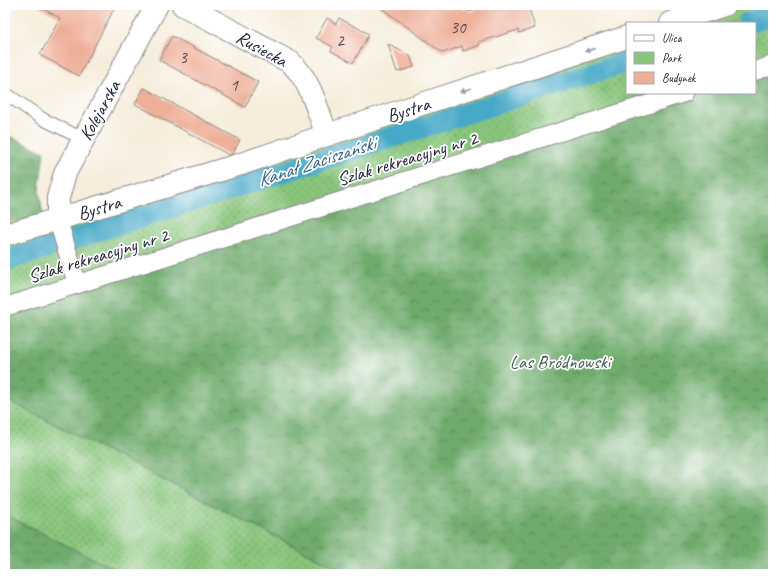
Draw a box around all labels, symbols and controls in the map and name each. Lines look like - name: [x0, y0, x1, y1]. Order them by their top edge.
- house number: 30: [450, 17, 467, 38]
- legend: [626, 22, 756, 94]
- street label: Rusiecka: [232, 25, 293, 73]
- house number: 2: [336, 30, 345, 51]
- text: Ulica: [662, 30, 683, 46]
- house number: 3: [179, 47, 188, 68]
- one-way arrow: [584, 47, 596, 53]
- text: Park: [662, 50, 683, 66]
- text: Budynek: [662, 70, 697, 86]
- street label: Kolejarska: [74, 75, 127, 145]
- house number: 1: [230, 75, 239, 96]
- one-way arrow: [460, 87, 472, 93]
- street label: Bystra: [384, 91, 435, 128]
- street label: Szlak rekreacyjny nr 2: [334, 126, 482, 192]
- water label: Kanał Zaciszański: [254, 129, 383, 192]
- street label: Bystra: [75, 190, 126, 226]
- street label: Szlak rekreacyjny nr 2: [25, 223, 173, 289]
- park label: Las Bródnowski: [510, 350, 613, 374]

